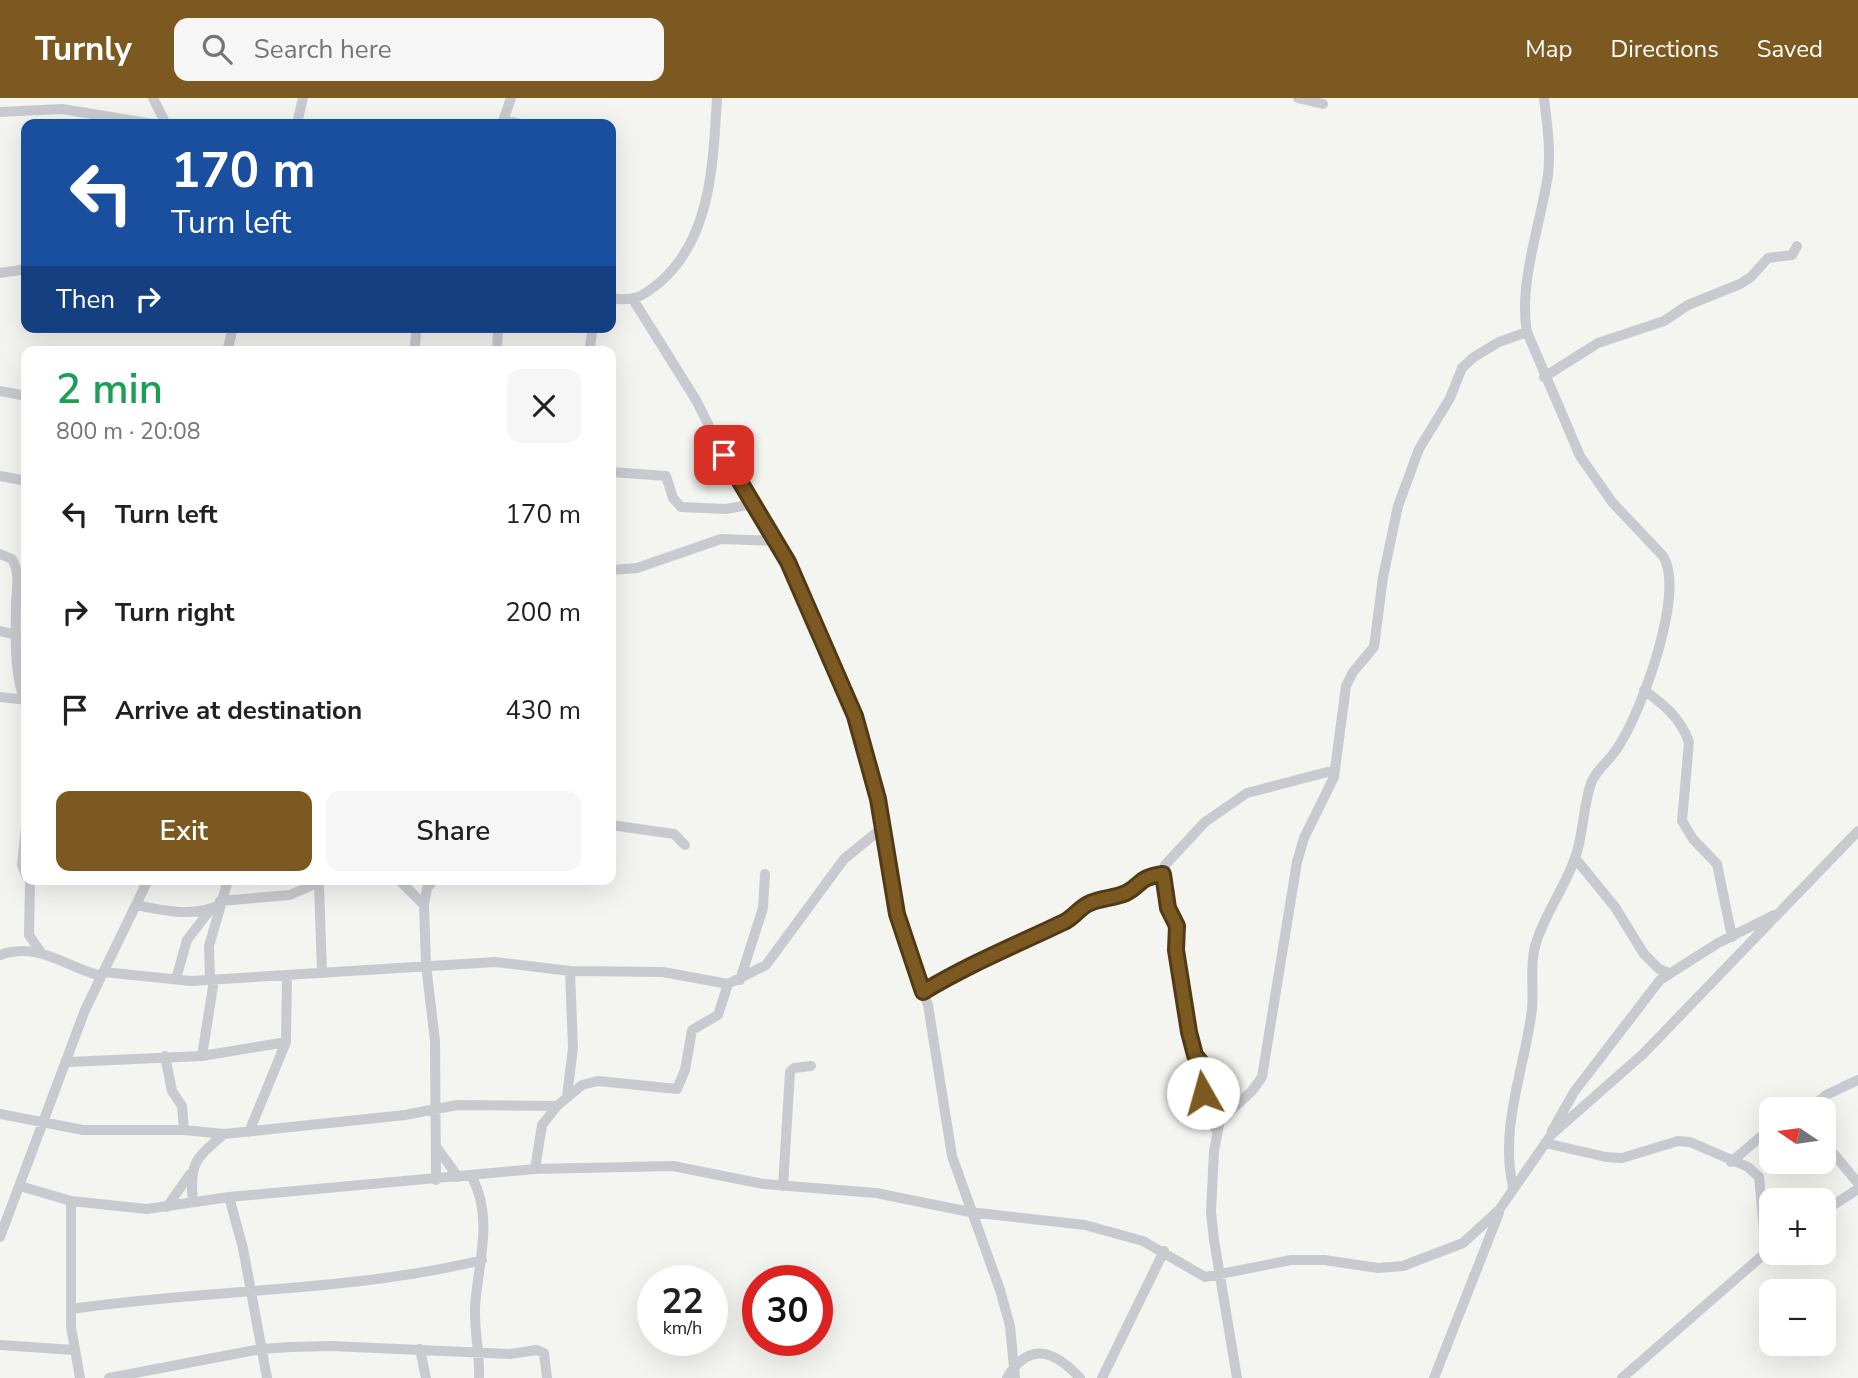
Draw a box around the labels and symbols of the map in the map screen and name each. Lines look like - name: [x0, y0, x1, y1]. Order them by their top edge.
- pin: [694, 425, 754, 485]
- position arrow: [1166, 1056, 1240, 1130]
- north arrow: [1759, 1097, 1836, 1174]
- speed limit sign: 30: [742, 1265, 833, 1356]

